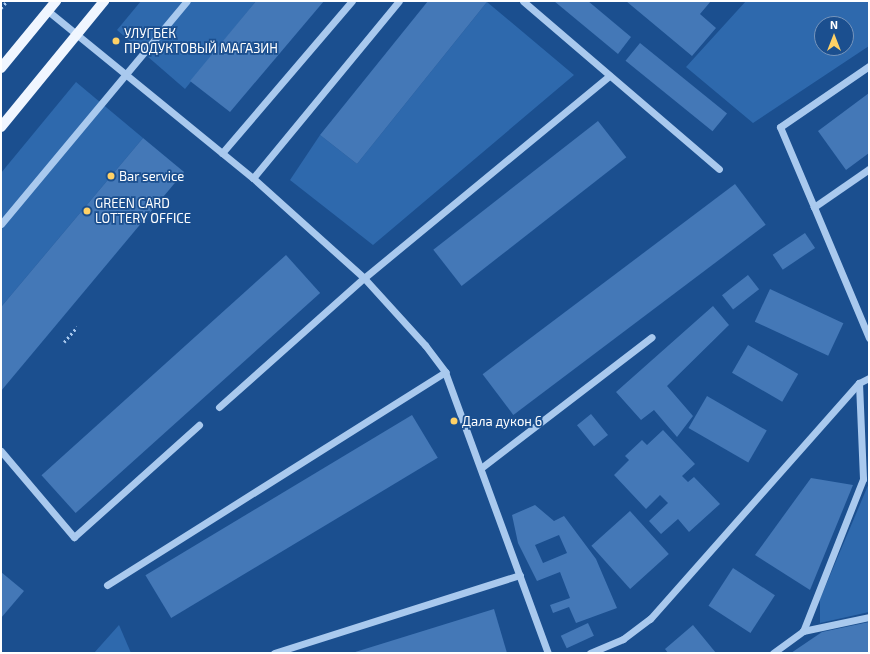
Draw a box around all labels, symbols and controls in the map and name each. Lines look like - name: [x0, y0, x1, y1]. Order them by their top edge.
- north arrow: [814, 16, 854, 56]
- text: N: [830, 18, 838, 31]
- place label: УЛУГБЕК ПРОДУКТОВЫЙ МАГАЗИН: [124, 26, 278, 57]
- marker: УЛУГБЕК ПРОДУКТОВЫЙ МАГАЗИН: [111, 36, 121, 46]
- place label: Bar service: [119, 168, 184, 184]
- marker: Bar service: [106, 171, 116, 181]
- place label: GREEN CARD LOTTERY OFFICE: [95, 196, 191, 227]
- marker: GREEN CARD LOTTERY OFFICE: [82, 206, 92, 216]
- place label: Дала дукон 6: [462, 413, 542, 429]
- marker: Дала дукон 6: [449, 416, 459, 426]

